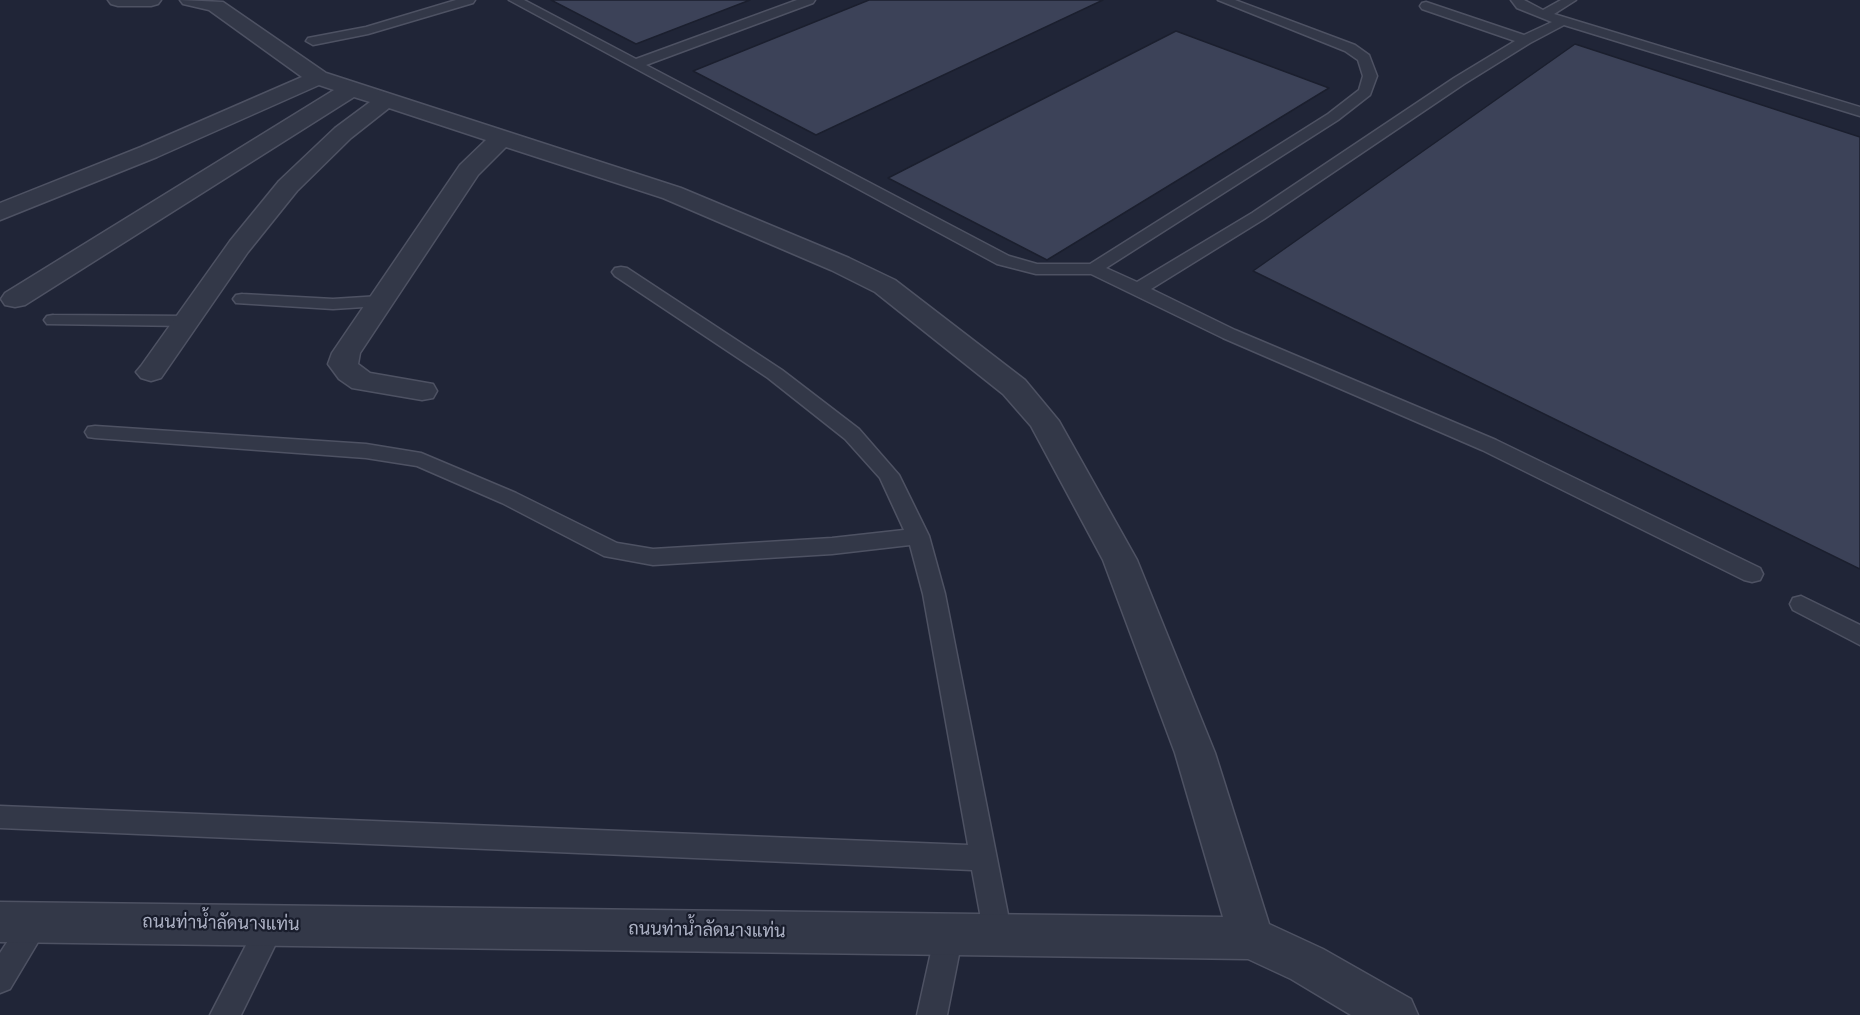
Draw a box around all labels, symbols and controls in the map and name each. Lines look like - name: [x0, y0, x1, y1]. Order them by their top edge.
- street label: ถนนท่าน้ำลัดนางแท่น: [142, 912, 300, 936]
- street label: ถนนท่าน้ำลัดนางแท่น: [628, 919, 786, 943]

